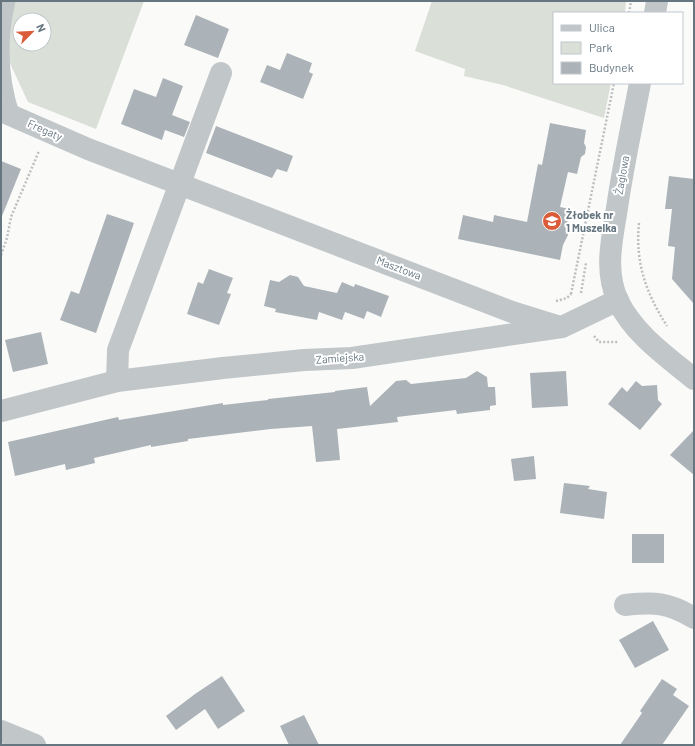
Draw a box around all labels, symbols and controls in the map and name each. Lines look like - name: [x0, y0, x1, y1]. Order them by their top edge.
- north arrow: [12, 12, 52, 52]
- legend: [553, 12, 683, 84]
- text: Ulica: [589, 20, 615, 34]
- text: N: [34, 22, 49, 34]
- text: Park: [589, 40, 613, 54]
- text: Budynek: [589, 60, 634, 74]
- street label: Fregaty: [26, 116, 65, 143]
- street label: Żaglowa: [611, 154, 631, 195]
- place label: Żłobek nr 1 Muszelka: [566, 208, 617, 234]
- school or university icon: Żłobek nr 1 Muszelka: [541, 210, 563, 232]
- street label: Masztowa: [375, 253, 423, 282]
- street label: Zamiejska: [315, 349, 365, 366]

